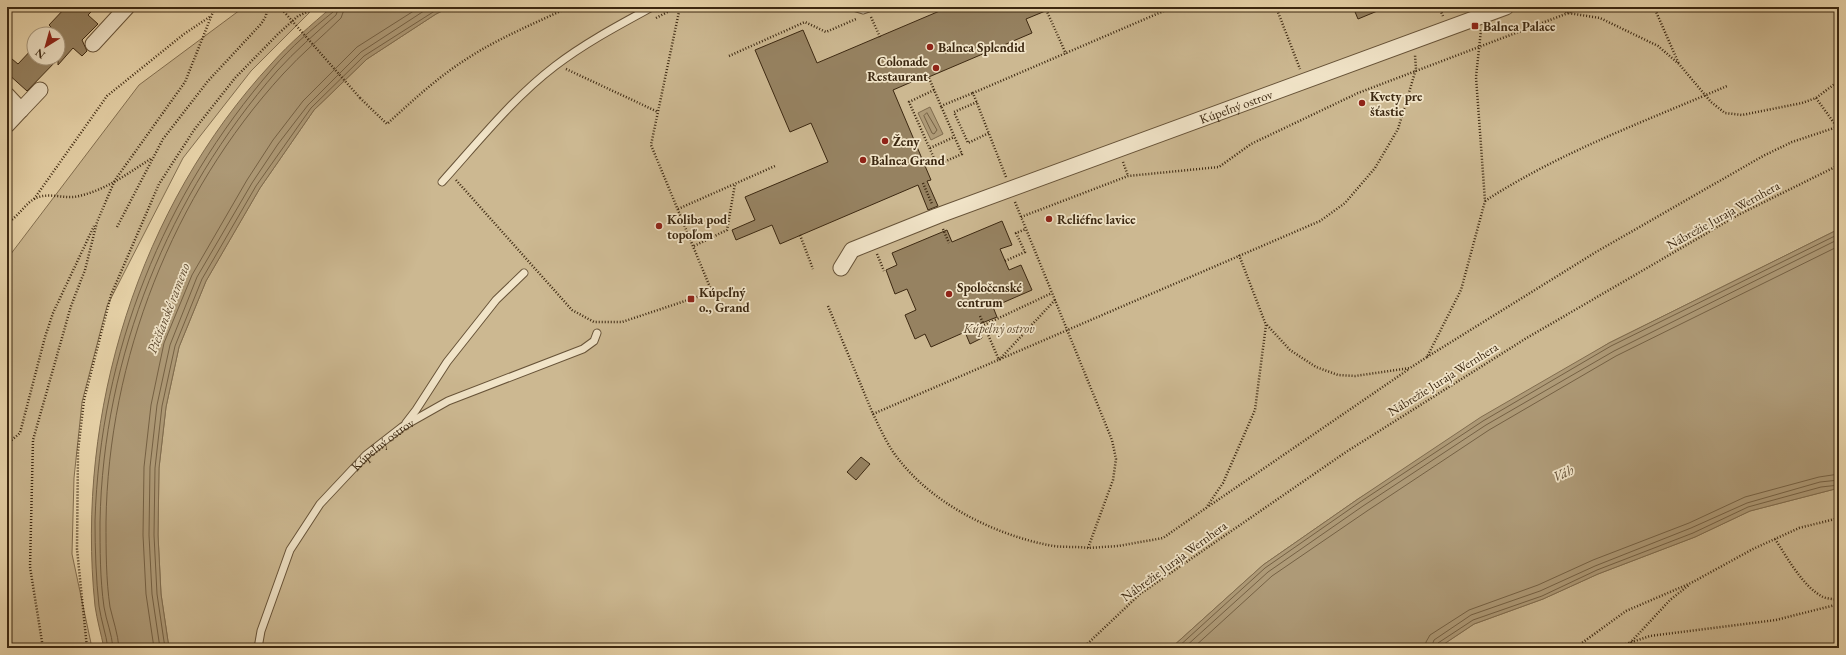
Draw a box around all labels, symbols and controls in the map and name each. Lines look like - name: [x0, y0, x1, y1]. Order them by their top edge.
- place label: Balnea Palace: [1483, 18, 1556, 35]
- marker: Balnea Palace: [1470, 21, 1480, 31]
- north arrow: [26, 26, 66, 66]
- place label: Balnea Splendid: [938, 39, 1026, 56]
- marker: Balnea Splendid: [925, 42, 935, 52]
- text: N: [32, 46, 48, 62]
- place label: Colonade Restaurant: [867, 53, 929, 85]
- marker: Colonade Restaurant: [931, 63, 941, 73]
- street label: Kúpeľný ostrov: [1197, 85, 1275, 127]
- place label: Kvety pre šťastie: [1370, 88, 1423, 120]
- marker: Kvety pre šťastie: [1357, 98, 1367, 108]
- place label: Ženy: [893, 133, 920, 150]
- marker: Ženy: [880, 136, 890, 146]
- place label: Balnea Grand: [871, 152, 946, 169]
- marker: Balnea Grand: [858, 155, 868, 165]
- street label: Nábrežie Juraja Wernhera: [1663, 176, 1783, 253]
- place label: Koliba pod topoľom: [667, 211, 728, 243]
- place label: Reliéfne lavice: [1057, 211, 1136, 228]
- marker: Reliéfne lavice: [1044, 214, 1054, 224]
- marker: Koliba pod topoľom: [654, 221, 664, 231]
- water label: Piešťanské rameno: [142, 260, 194, 356]
- place label: Spoločenské centrum: [957, 279, 1023, 311]
- place label: Kúpeľný o., Grand: [699, 284, 750, 316]
- marker: Spoločenské centrum: [944, 289, 954, 299]
- marker: Kúpeľný o., Grand: [686, 294, 696, 304]
- park label: Kúpeľný ostrov: [962, 320, 1035, 337]
- street label: Nábrežie Juraja Wernhera: [1385, 338, 1502, 420]
- street label: Kúpeľný ostrov: [347, 413, 417, 474]
- water label: Váh: [1550, 460, 1576, 485]
- street label: Nábrežie Juraja Wernhera: [1118, 516, 1231, 605]

